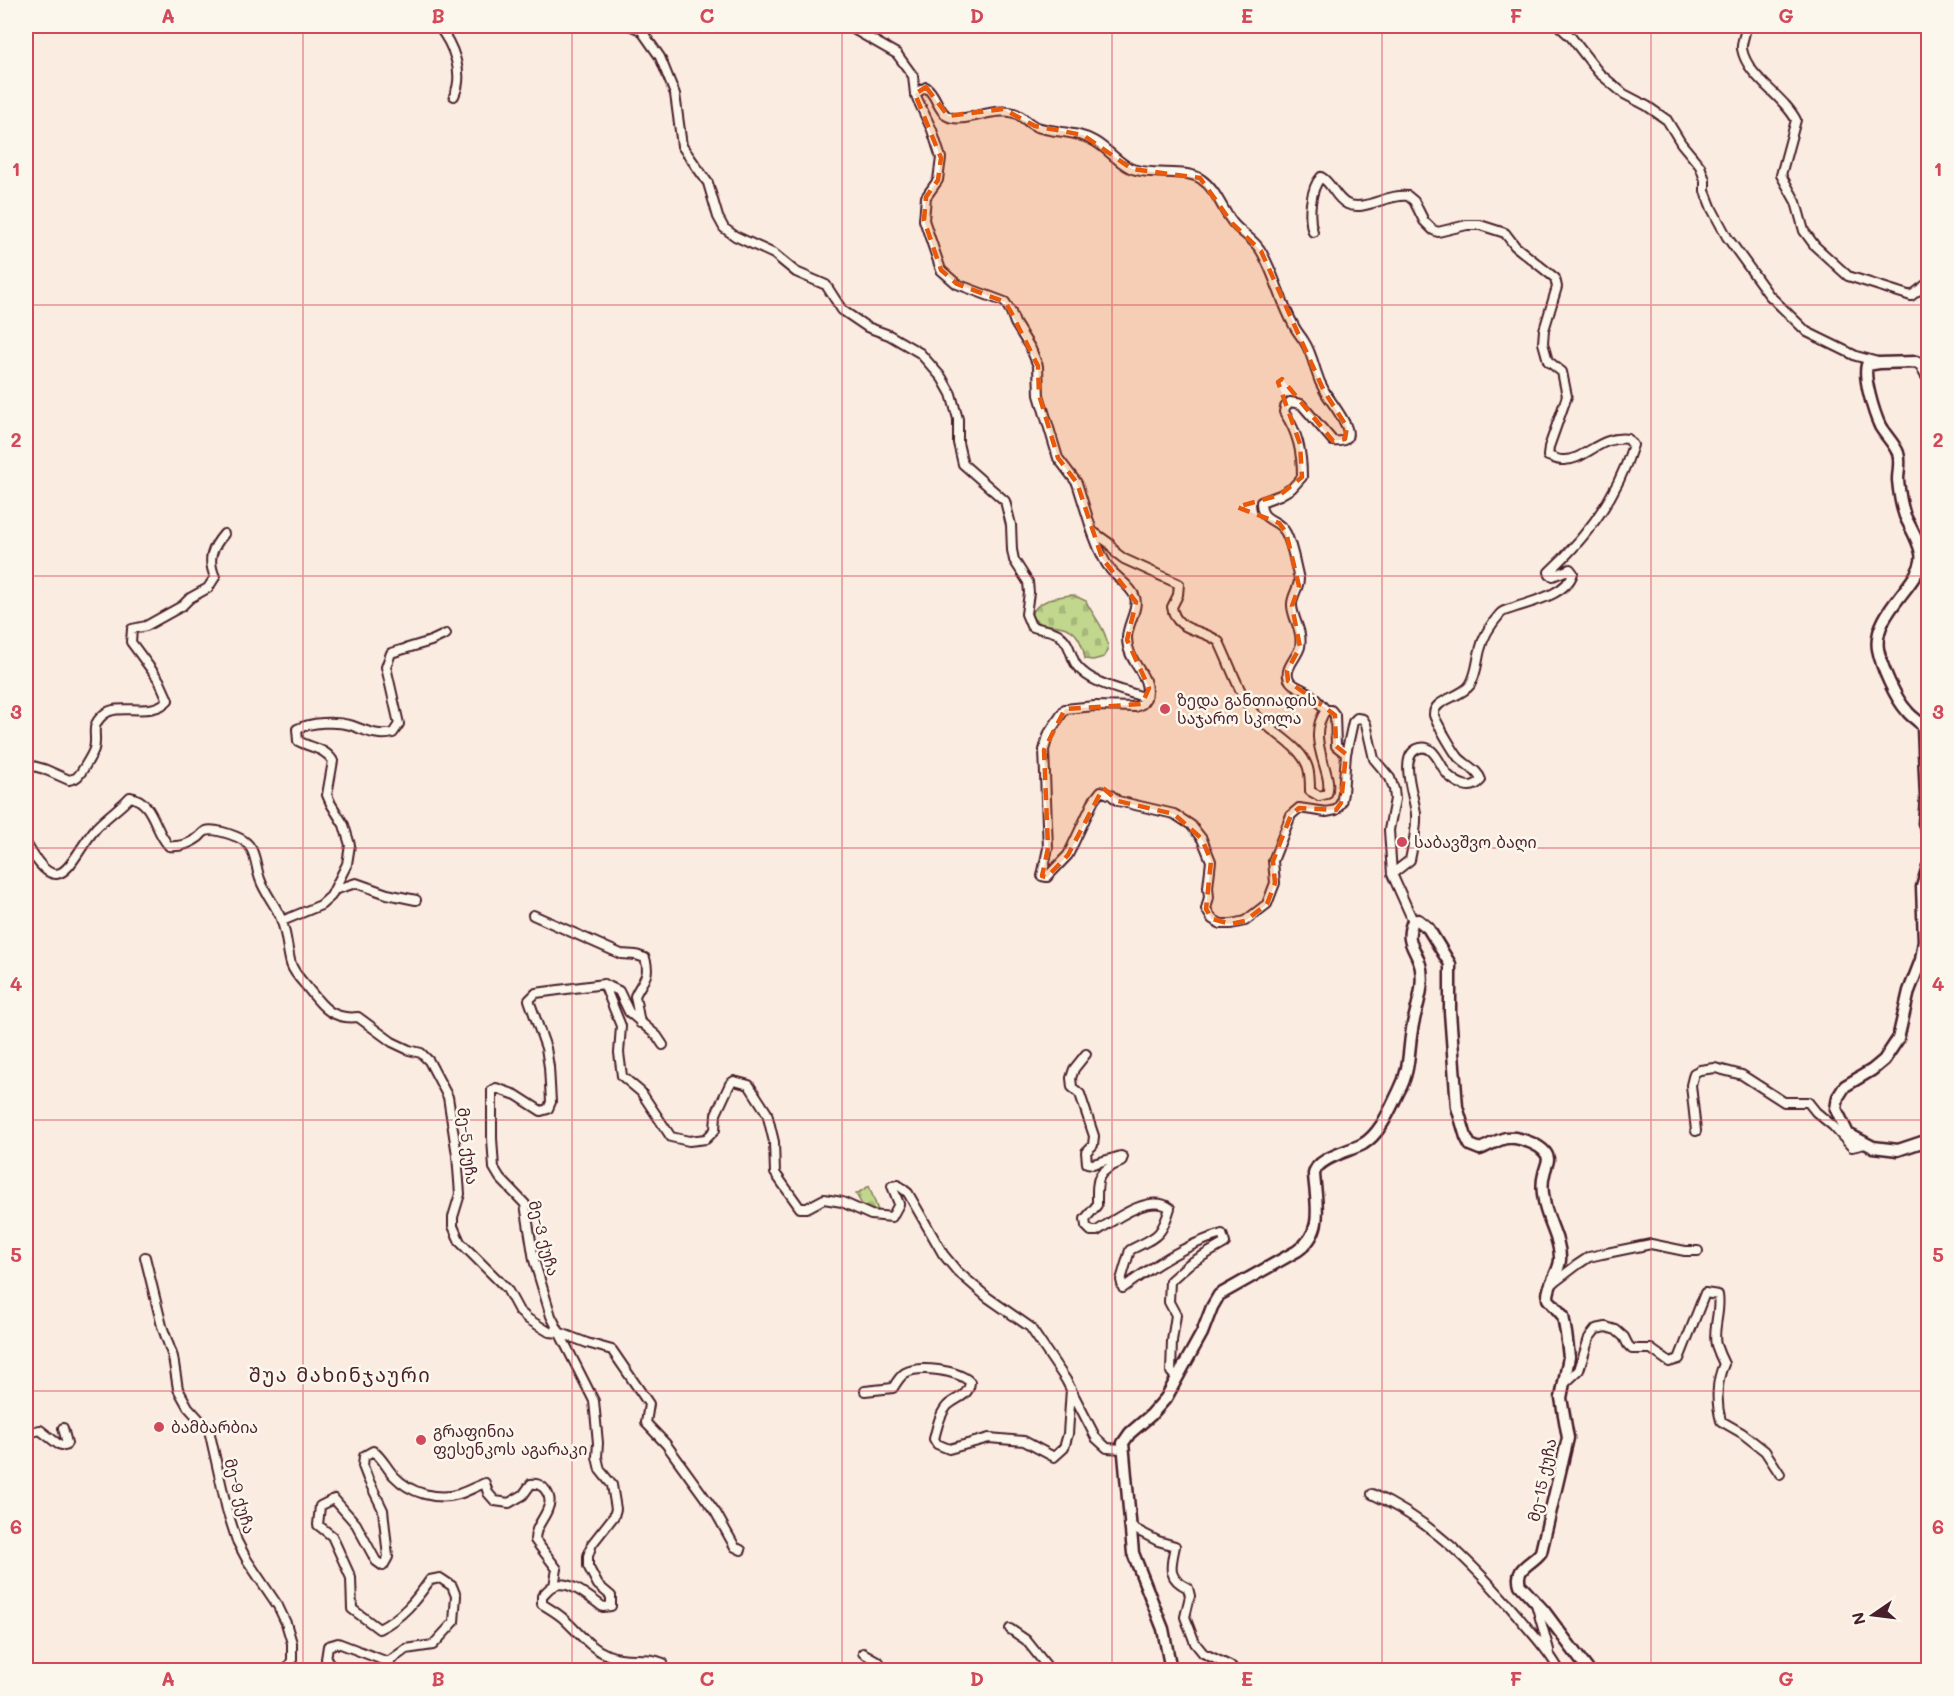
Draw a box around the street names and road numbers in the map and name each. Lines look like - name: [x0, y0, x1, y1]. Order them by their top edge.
- street label: მე-5 ქუჩა: [453, 1106, 484, 1186]
- street label: მე-3 ქუჩა: [524, 1198, 565, 1278]
- street label: მე-15 ქუჩა: [1522, 1436, 1561, 1523]
- street label: მე-9 ქუჩა: [220, 1456, 261, 1536]

